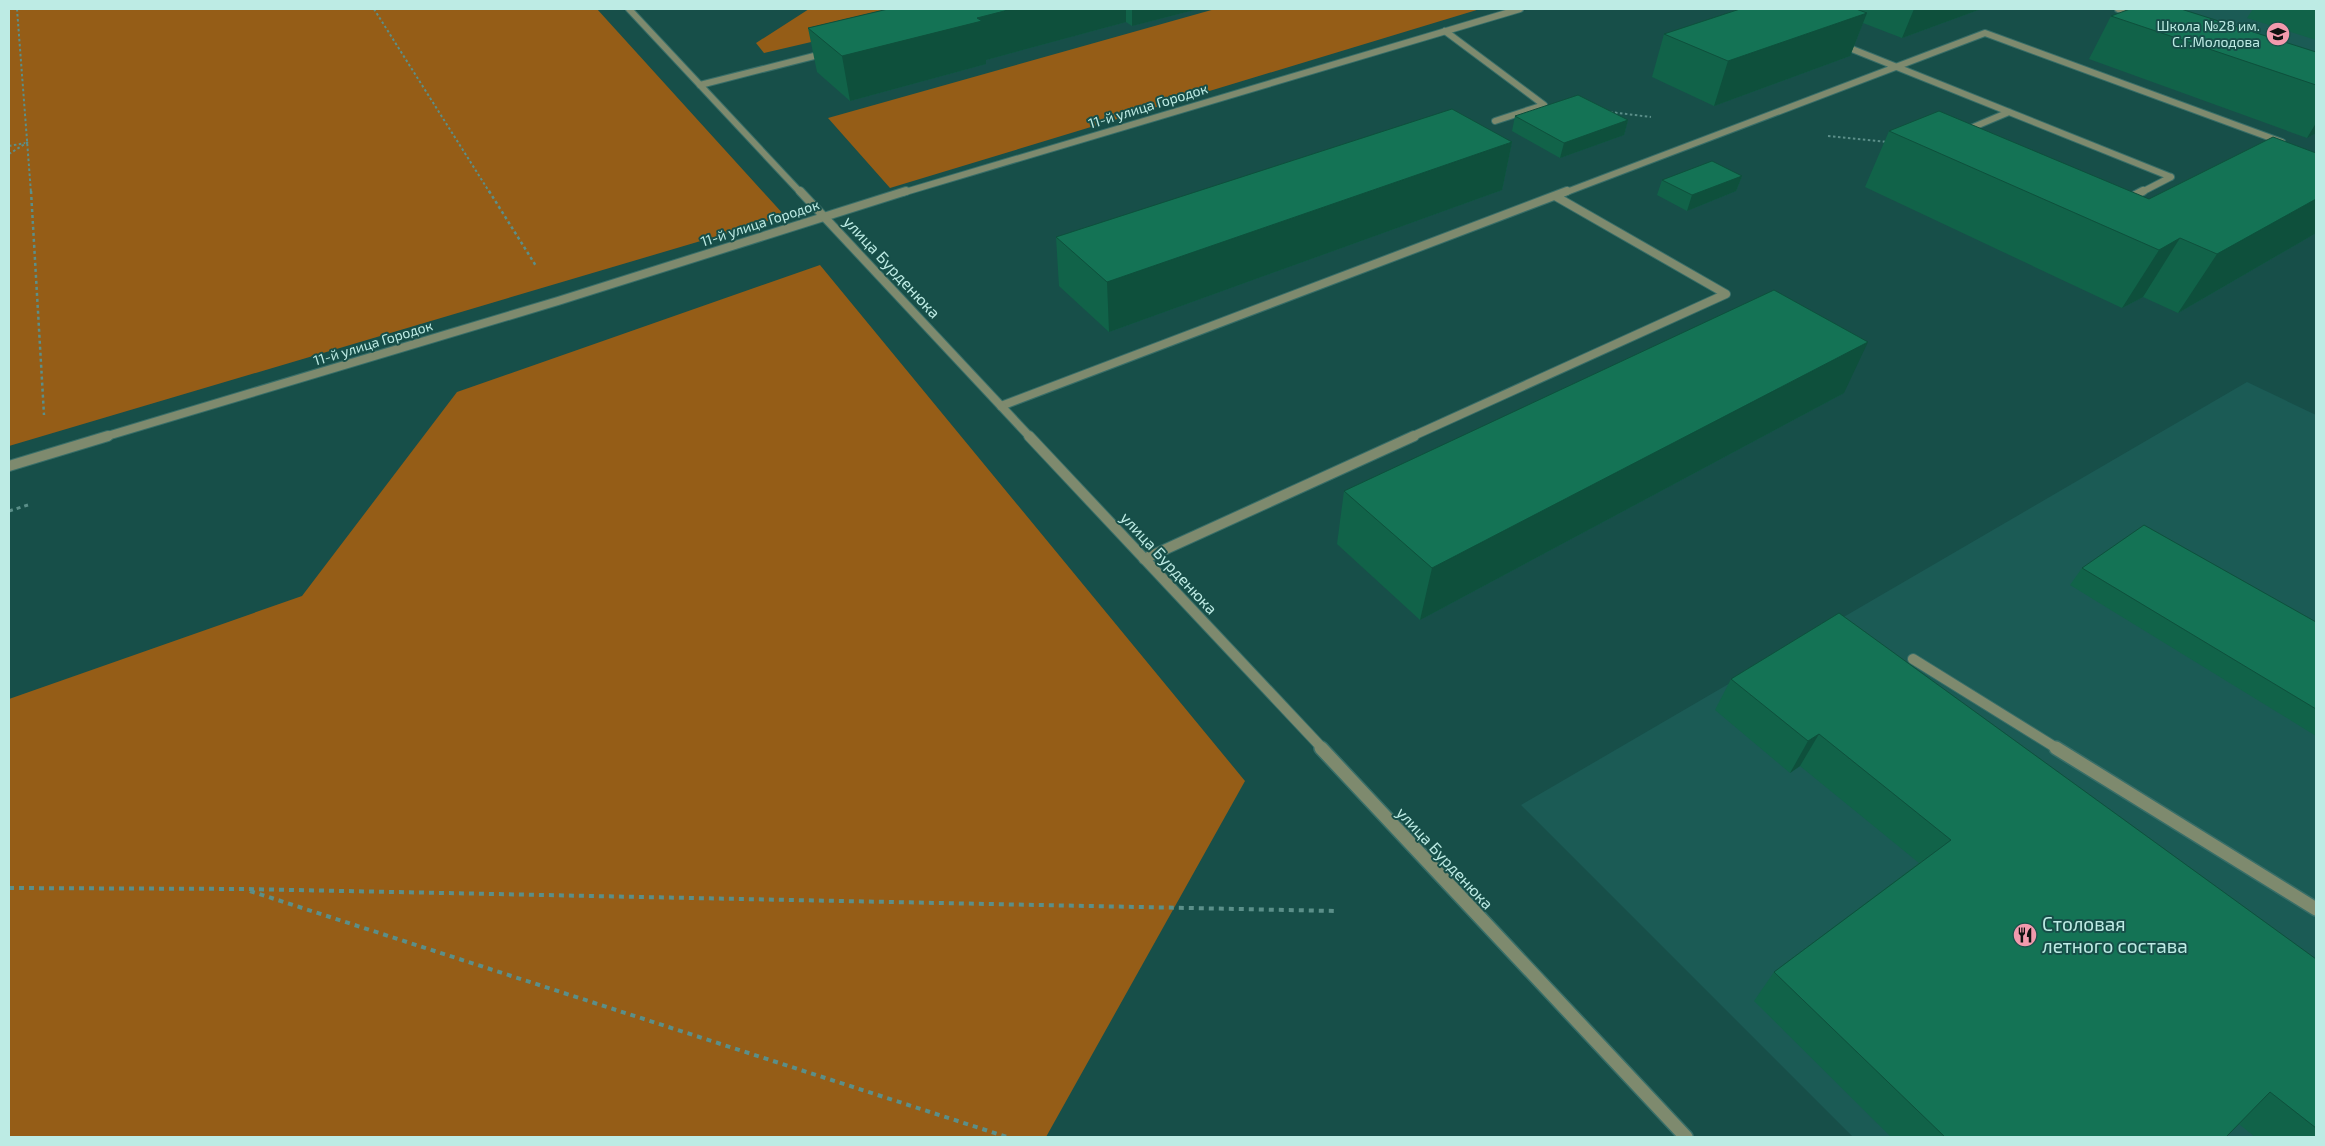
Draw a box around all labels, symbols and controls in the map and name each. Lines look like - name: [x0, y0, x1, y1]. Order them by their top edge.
- place label: Школа №28 им. С.Г.Молодова: [2157, 17, 2260, 50]
- school or university icon: Школа №28 им. С.Г.Молодова: [2265, 21, 2291, 47]
- street label: 11-й улица Городок: [1086, 79, 1210, 132]
- street label: 11-й улица Городок: [698, 195, 822, 250]
- street label: улица Бурденюка: [839, 212, 945, 322]
- street label: 11-й улица Городок: [311, 316, 435, 369]
- street label: улица Бурденюка: [1116, 508, 1222, 618]
- street label: улица Бурденюка: [1392, 803, 1498, 913]
- place label: Столовая летного состава: [2042, 912, 2188, 957]
- restaurant icon: Столовая летного состава: [2012, 922, 2038, 948]

